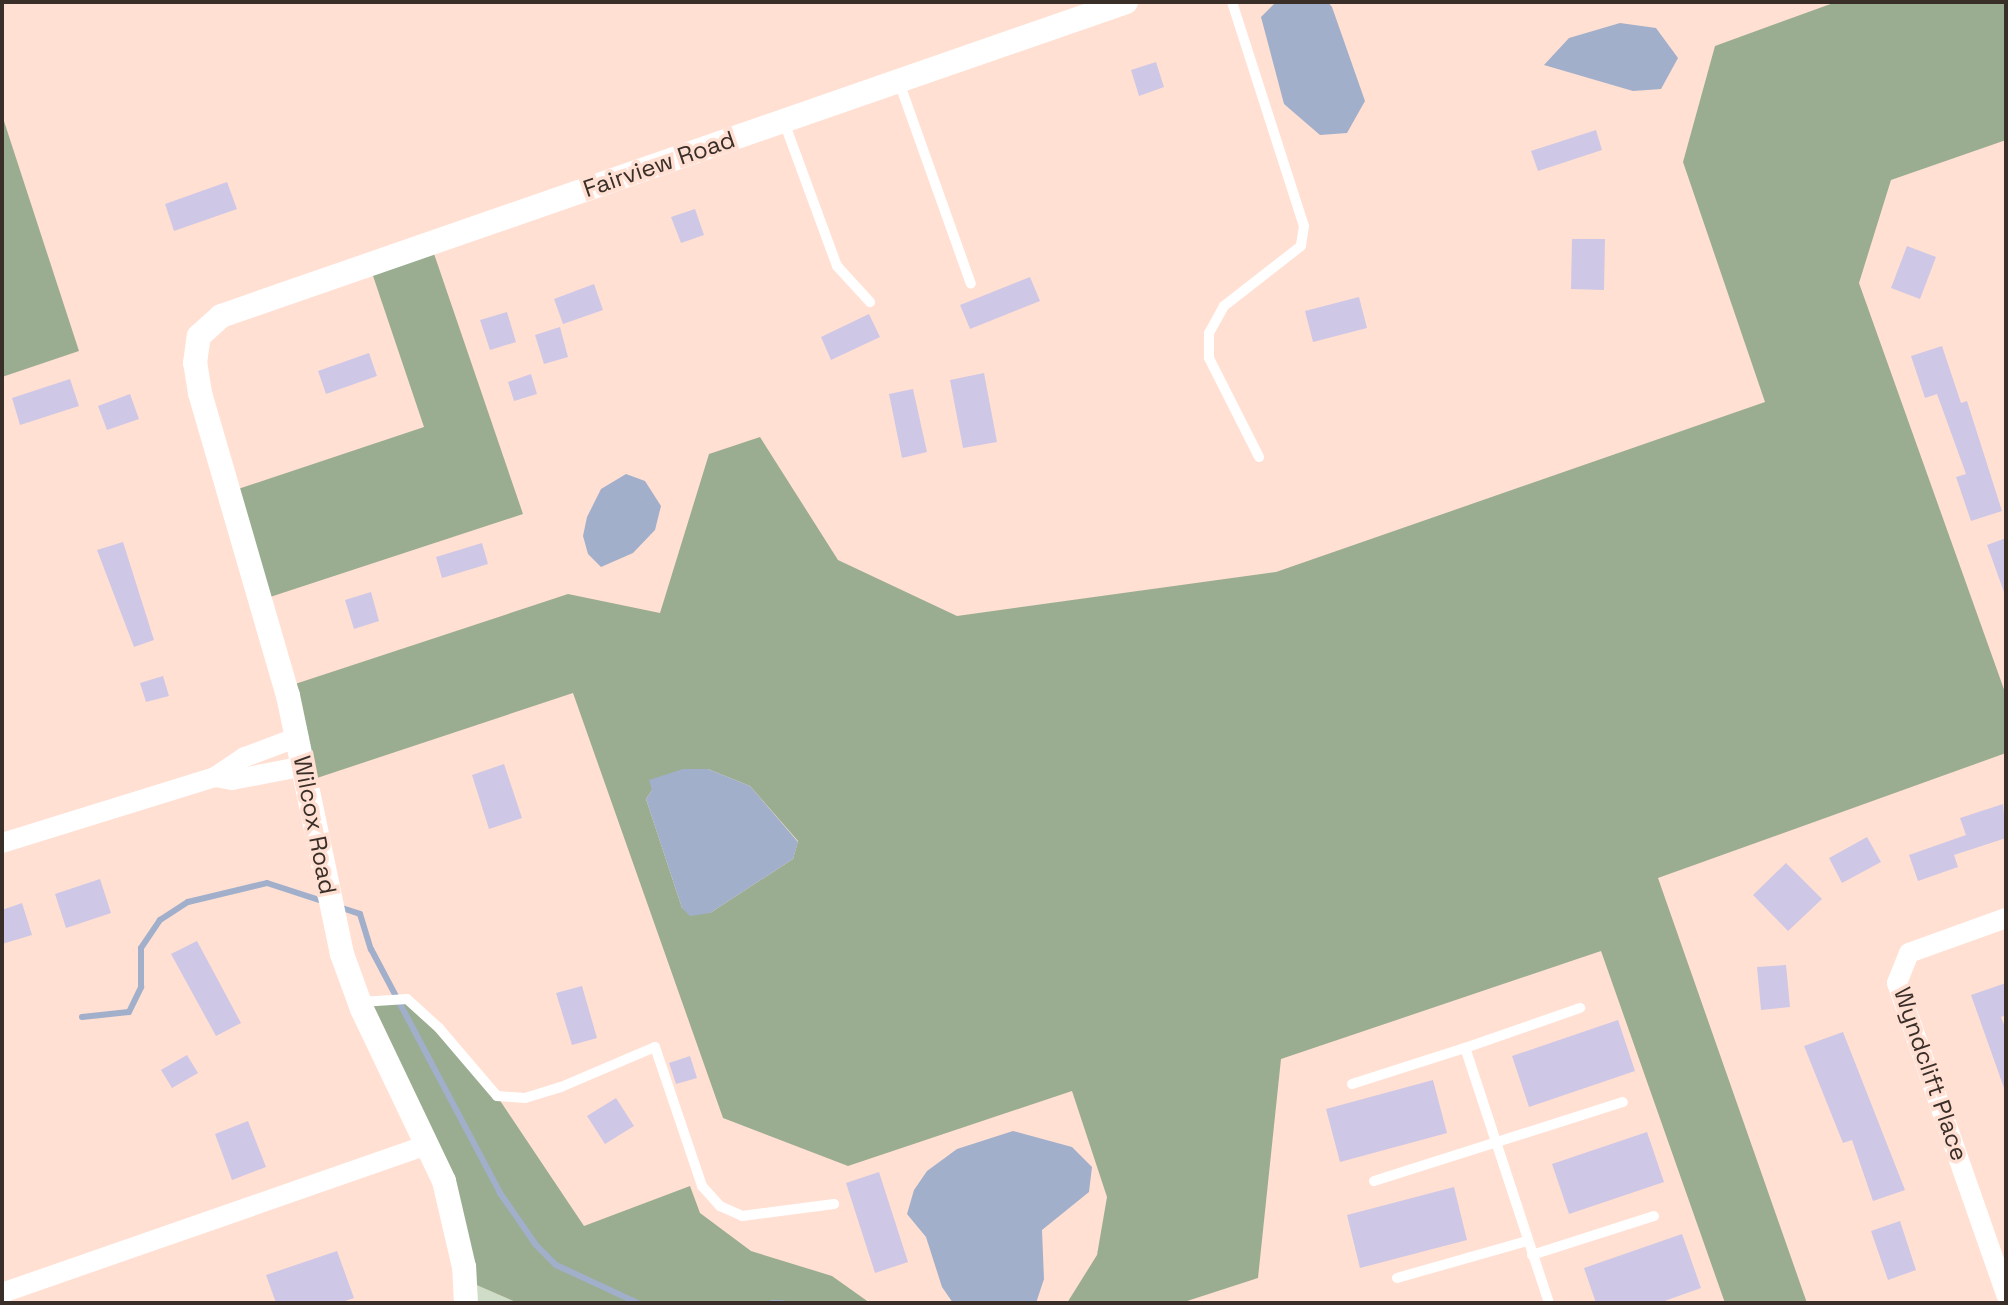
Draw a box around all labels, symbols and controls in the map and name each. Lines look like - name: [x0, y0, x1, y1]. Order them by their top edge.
- street label: Fairview Road: [579, 125, 739, 203]
- street label: Wilcox Road: [287, 753, 343, 897]
- street label: Wyndclift Place: [1888, 983, 1974, 1165]

